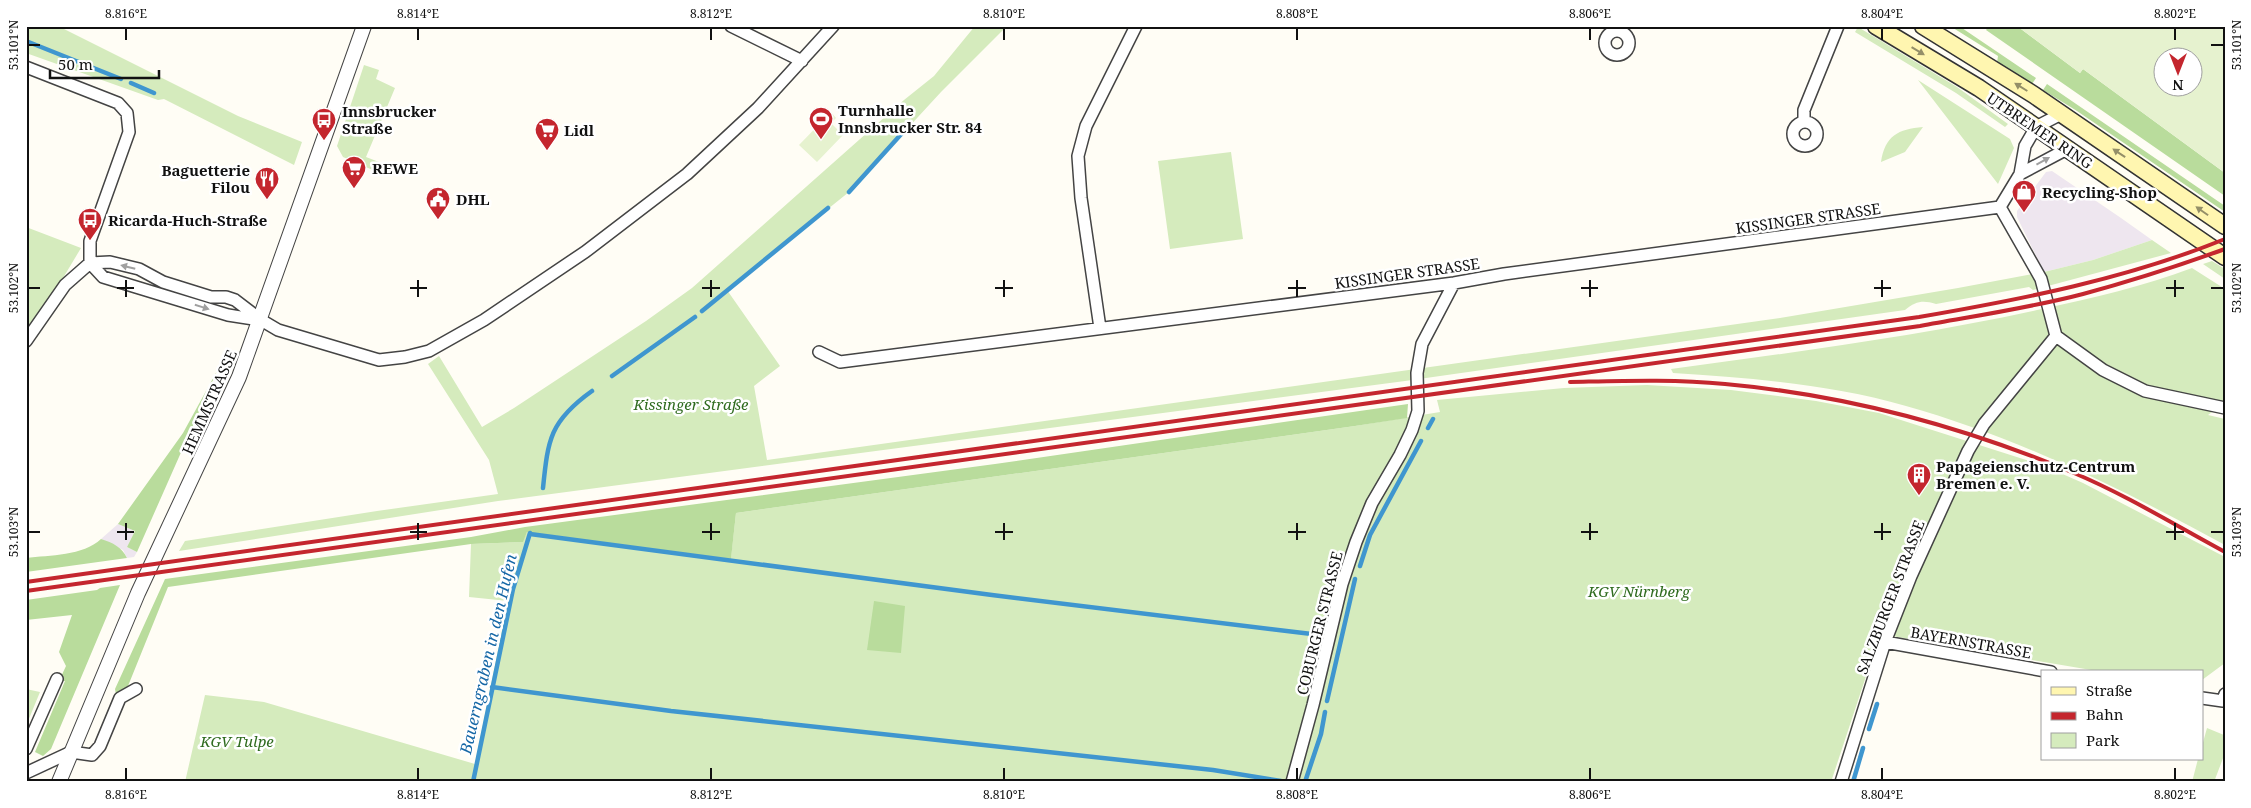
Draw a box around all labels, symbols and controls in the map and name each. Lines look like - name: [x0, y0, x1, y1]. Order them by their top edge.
- text: 8.816°E: [105, 5, 147, 22]
- text: 8.814°E: [397, 5, 439, 22]
- text: 8.812°E: [690, 5, 732, 22]
- text: 8.810°E: [983, 5, 1025, 22]
- text: 8.808°E: [1276, 5, 1318, 22]
- text: 8.806°E: [1569, 5, 1611, 22]
- text: 8.804°E: [1861, 5, 1903, 22]
- text: 8.802°E: [2154, 5, 2196, 22]
- text: 53.101°N: [5, 20, 22, 70]
- text: 53.101°N: [2228, 20, 2245, 70]
- one-way arrow: [1911, 47, 1924, 56]
- scale bar: [50, 48, 159, 80]
- north arrow: [2154, 48, 2204, 98]
- text: 50 m: [58, 54, 93, 74]
- text: N: [2172, 76, 2184, 95]
- one-way arrow: [2014, 82, 2027, 92]
- street label: UTBREMER RING: [1983, 87, 2097, 173]
- place label: Turnhalle Innsbrucker Str. 84: [838, 100, 983, 137]
- place label: Innsbrucker Straße: [342, 101, 437, 138]
- sports icon: Turnhalle Innsbrucker Str. 84: [808, 106, 834, 140]
- bus stop icon: Innsbrucker Straße: [311, 107, 337, 141]
- supermarket icon: Lidl: [534, 117, 560, 151]
- place label: Lidl: [564, 120, 595, 140]
- one-way arrow: [2113, 148, 2126, 158]
- supermarket icon: REWE: [341, 155, 367, 189]
- one-way arrow: [2036, 157, 2051, 165]
- place label: REWE: [372, 158, 418, 178]
- place label: Baguetterie Filou: [161, 160, 250, 197]
- restaurant icon: Baguetterie Filou: [254, 166, 280, 200]
- shop icon: Recycling-Shop: [2011, 179, 2037, 213]
- place label: Recycling-Shop: [2042, 182, 2157, 202]
- public building icon: DHL: [425, 186, 451, 220]
- place label: DHL: [456, 189, 490, 209]
- street label: KISSINGER STRASSE: [1734, 198, 1882, 238]
- one-way arrow: [2195, 206, 2209, 216]
- bus stop icon: Ricarda-Huch-Straße: [77, 207, 103, 241]
- place label: Ricarda-Huch-Straße: [108, 210, 267, 230]
- street label: KISSINGER STRASSE: [1333, 253, 1481, 293]
- one-way arrow: [120, 262, 135, 270]
- text: 53.102°N: [5, 263, 22, 313]
- text: 53.102°N: [2228, 263, 2245, 313]
- one-way arrow: [195, 304, 210, 312]
- street label: HEMMSTRASSE: [177, 347, 241, 457]
- park label: Kissinger Straße: [632, 394, 749, 414]
- place label: Papageienschutz-Centrum Bremen e. V.: [1936, 456, 2135, 493]
- building icon: Papageienschutz-Centrum Bremen e. V.: [1906, 462, 1932, 496]
- text: 53.103°N: [5, 507, 22, 557]
- text: 53.103°N: [2228, 507, 2245, 557]
- street label: SALZBURGER STRASSE: [1851, 517, 1929, 677]
- street label: COBURGER STRASSE: [1291, 549, 1347, 697]
- water label: Bauerngraben in den Hufen: [454, 551, 522, 757]
- park label: KGV Nürnberg: [1587, 581, 1691, 601]
- street label: BAYERNSTRASSE: [1909, 622, 2033, 662]
- legend: [2041, 670, 2204, 760]
- text: Straße: [2086, 680, 2132, 700]
- text: Bahn: [2086, 704, 2124, 724]
- text: Park: [2086, 730, 2120, 750]
- park label: KGV Tulpe: [199, 731, 274, 751]
- text: 8.816°E: [105, 786, 147, 803]
- text: 8.814°E: [397, 786, 439, 803]
- text: 8.812°E: [690, 786, 732, 803]
- text: 8.810°E: [983, 786, 1025, 803]
- text: 8.808°E: [1276, 786, 1318, 803]
- text: 8.806°E: [1569, 786, 1611, 803]
- text: 8.804°E: [1861, 786, 1903, 803]
- text: 8.802°E: [2154, 786, 2196, 803]

